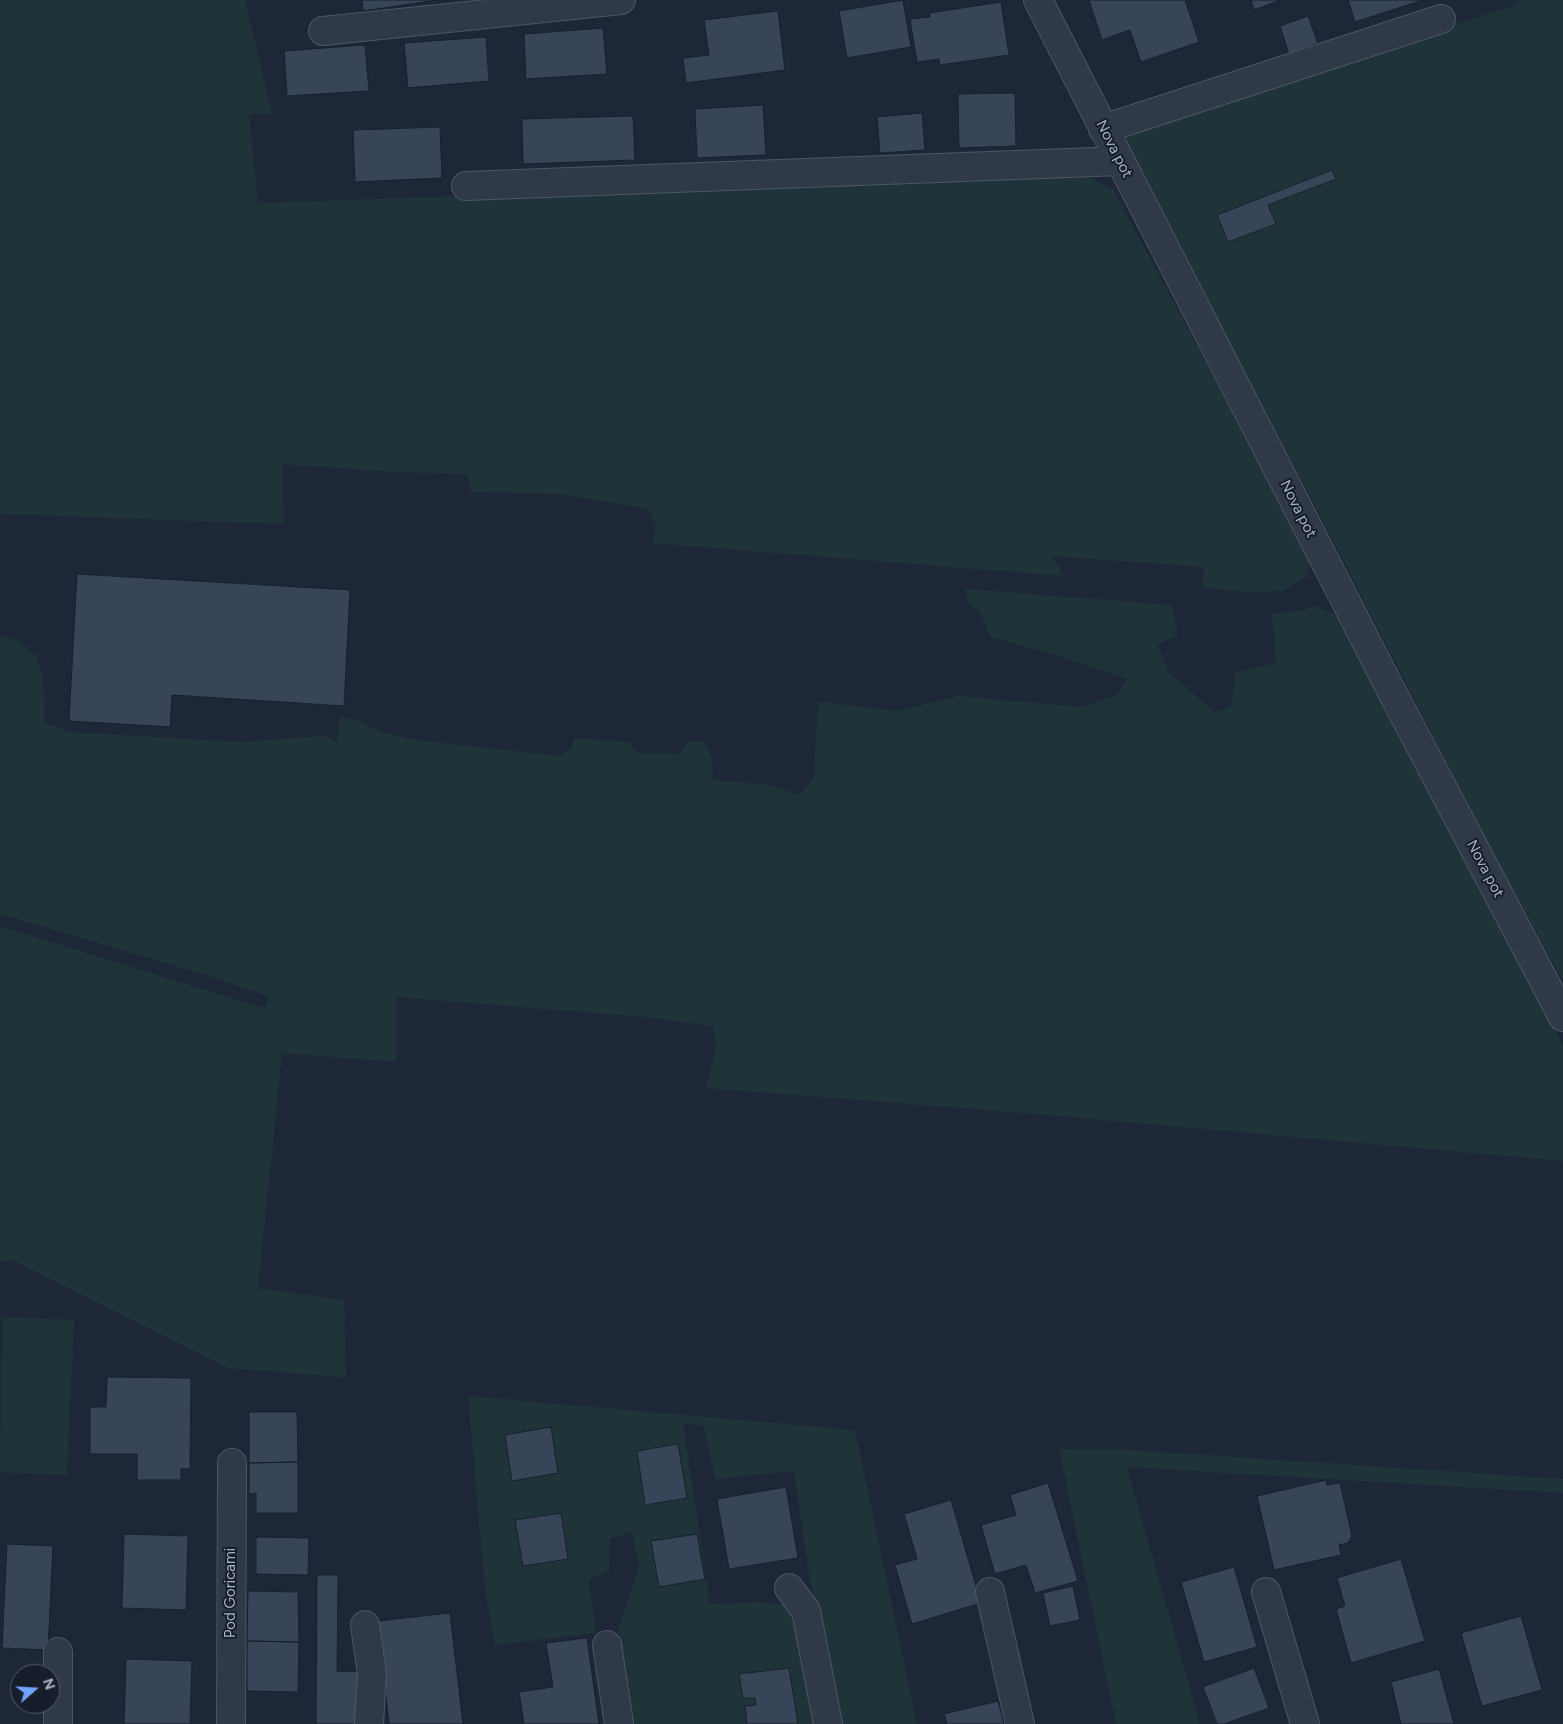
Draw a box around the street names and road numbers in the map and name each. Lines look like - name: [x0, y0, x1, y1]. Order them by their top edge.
- street label: Nova pot: [1092, 117, 1136, 181]
- street label: Nova pot: [1276, 477, 1320, 541]
- street label: Nova pot: [1462, 837, 1508, 901]
- street label: Pod Goricami: [222, 1548, 240, 1638]

